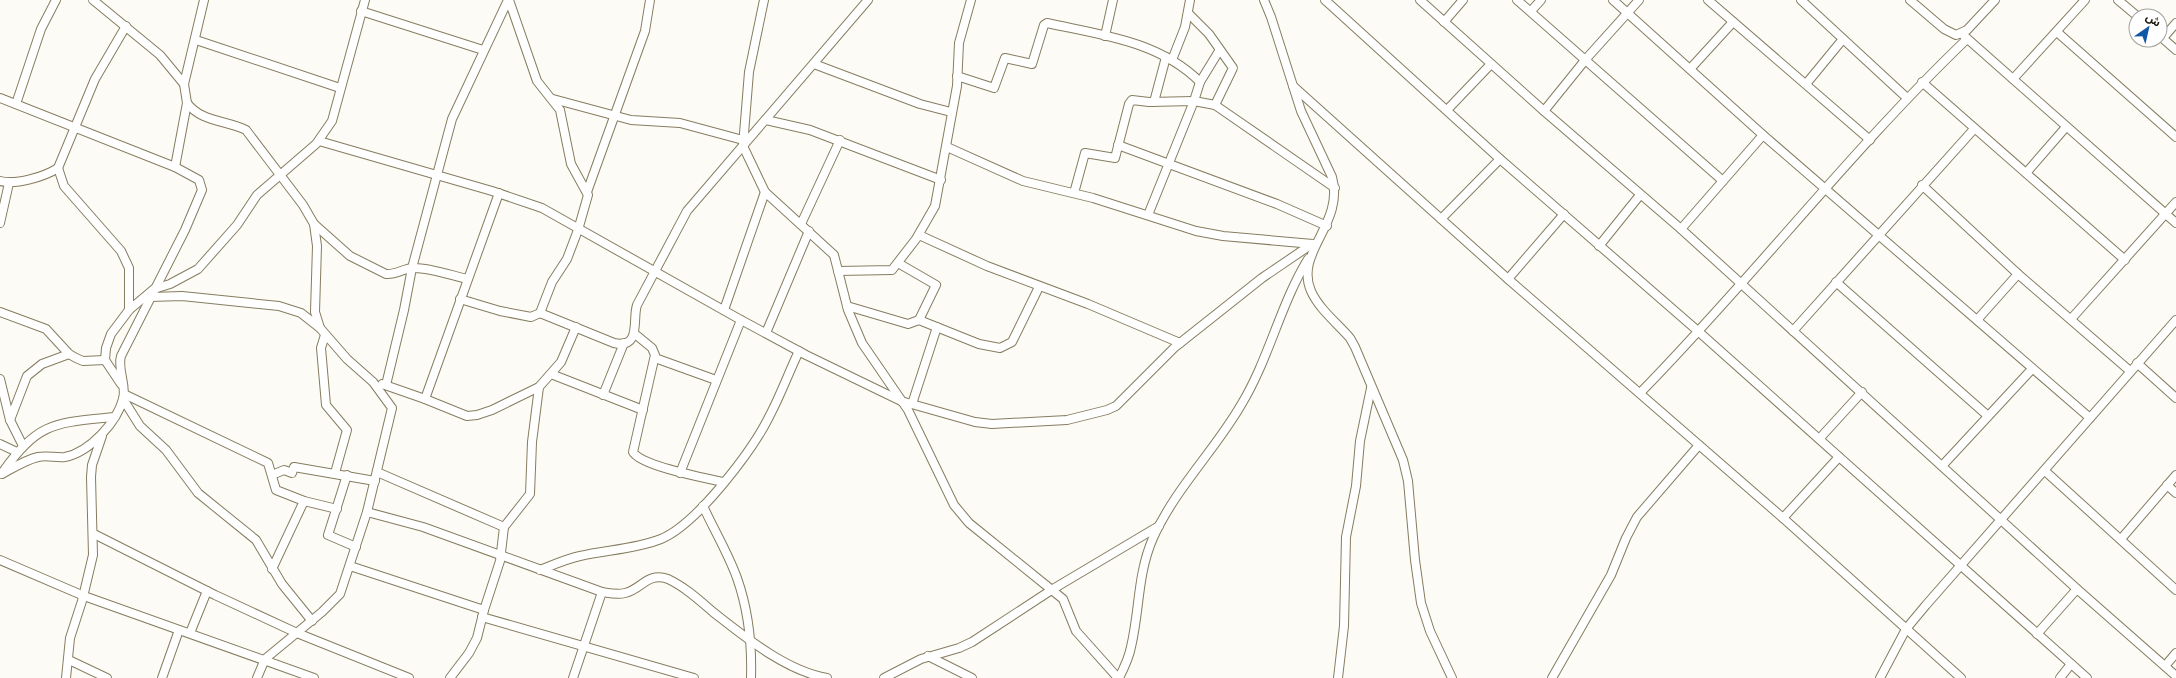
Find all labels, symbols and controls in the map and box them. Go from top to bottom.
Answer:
north arrow [2128,8,2168,48]
text: ش [2143,10,2164,31]

